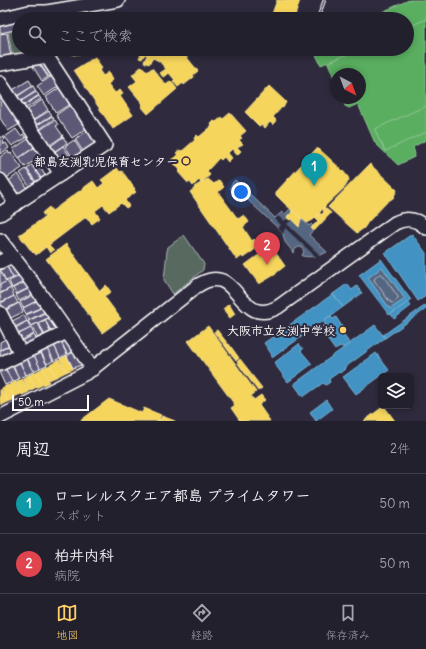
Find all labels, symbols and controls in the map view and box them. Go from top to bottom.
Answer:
search box [12,12,414,56]
icon: search [26,23,48,45]
text: ここで検索 [58,26,133,45]
north arrow [330,68,366,104]
pin: 1 [301,153,327,186]
place label: 都島友渕乳児保育センター [34,154,178,169]
marker: 都島友渕乳児保育センター [181,156,191,166]
your location [231,182,251,202]
pin: 2 [254,232,280,265]
place label: 大阪市立友渕中学校 [227,323,335,338]
marker: 大阪市立友渕中学校 [338,325,348,335]
map controls [378,373,414,409]
button: layers [378,373,414,409]
scale bar [12,393,89,412]
text: 50 m [18,395,44,409]
text: 周辺 [16,438,50,460]
text: 2件 [390,440,410,457]
text: ローレルスクエア都島 プライムタワー [54,486,311,505]
text: 1 [26,495,32,512]
text: 50 m [379,495,410,512]
text: スポット [54,507,106,524]
text: 柏井内科 [54,546,114,565]
text: 2 [25,555,33,572]
text: 50 m [379,555,410,572]
text: 病院 [54,567,80,584]
tab: 地図 [56,602,78,642]
tab: 経路 [191,602,213,642]
tab: 保存済み [326,602,370,642]

